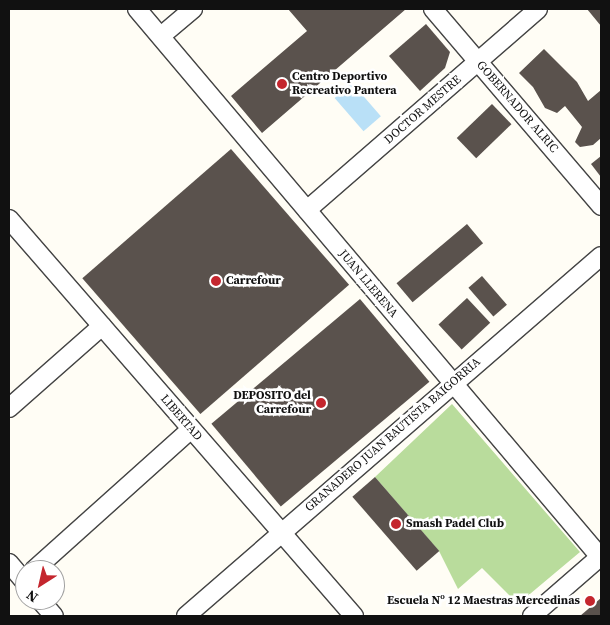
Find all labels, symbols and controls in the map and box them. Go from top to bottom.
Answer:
street label: GOBERNADOR ALRIC [473,58,561,156]
place label: Centro Deportivo Recreativo Pantera [292,70,397,98]
street label: DOCTOR MESTRE [382,73,464,147]
marker: Centro Deportivo Recreativo Pantera [276,78,288,90]
street label: JUAN LLERENA [335,247,401,321]
place label: Carrefour [226,274,281,288]
marker: Carrefour [210,275,222,287]
street label: GRANADERO JUAN BAUTISTA BAIGORRIA [302,355,484,515]
place label: DEPOSITO del Carrefour [233,389,311,417]
street label: LIBERTAD [157,392,205,444]
marker: DEPOSITO del Carrefour [315,397,327,409]
place label: Smash Padel Club [406,517,504,531]
marker: Smash Padel Club [390,518,402,530]
north arrow [15,560,65,610]
text: N [22,585,42,608]
place label: Escuela Nº 12 Maestras Mercedinas [387,594,580,608]
marker: Escuela Nº 12 Maestras Mercedinas [584,595,596,607]

